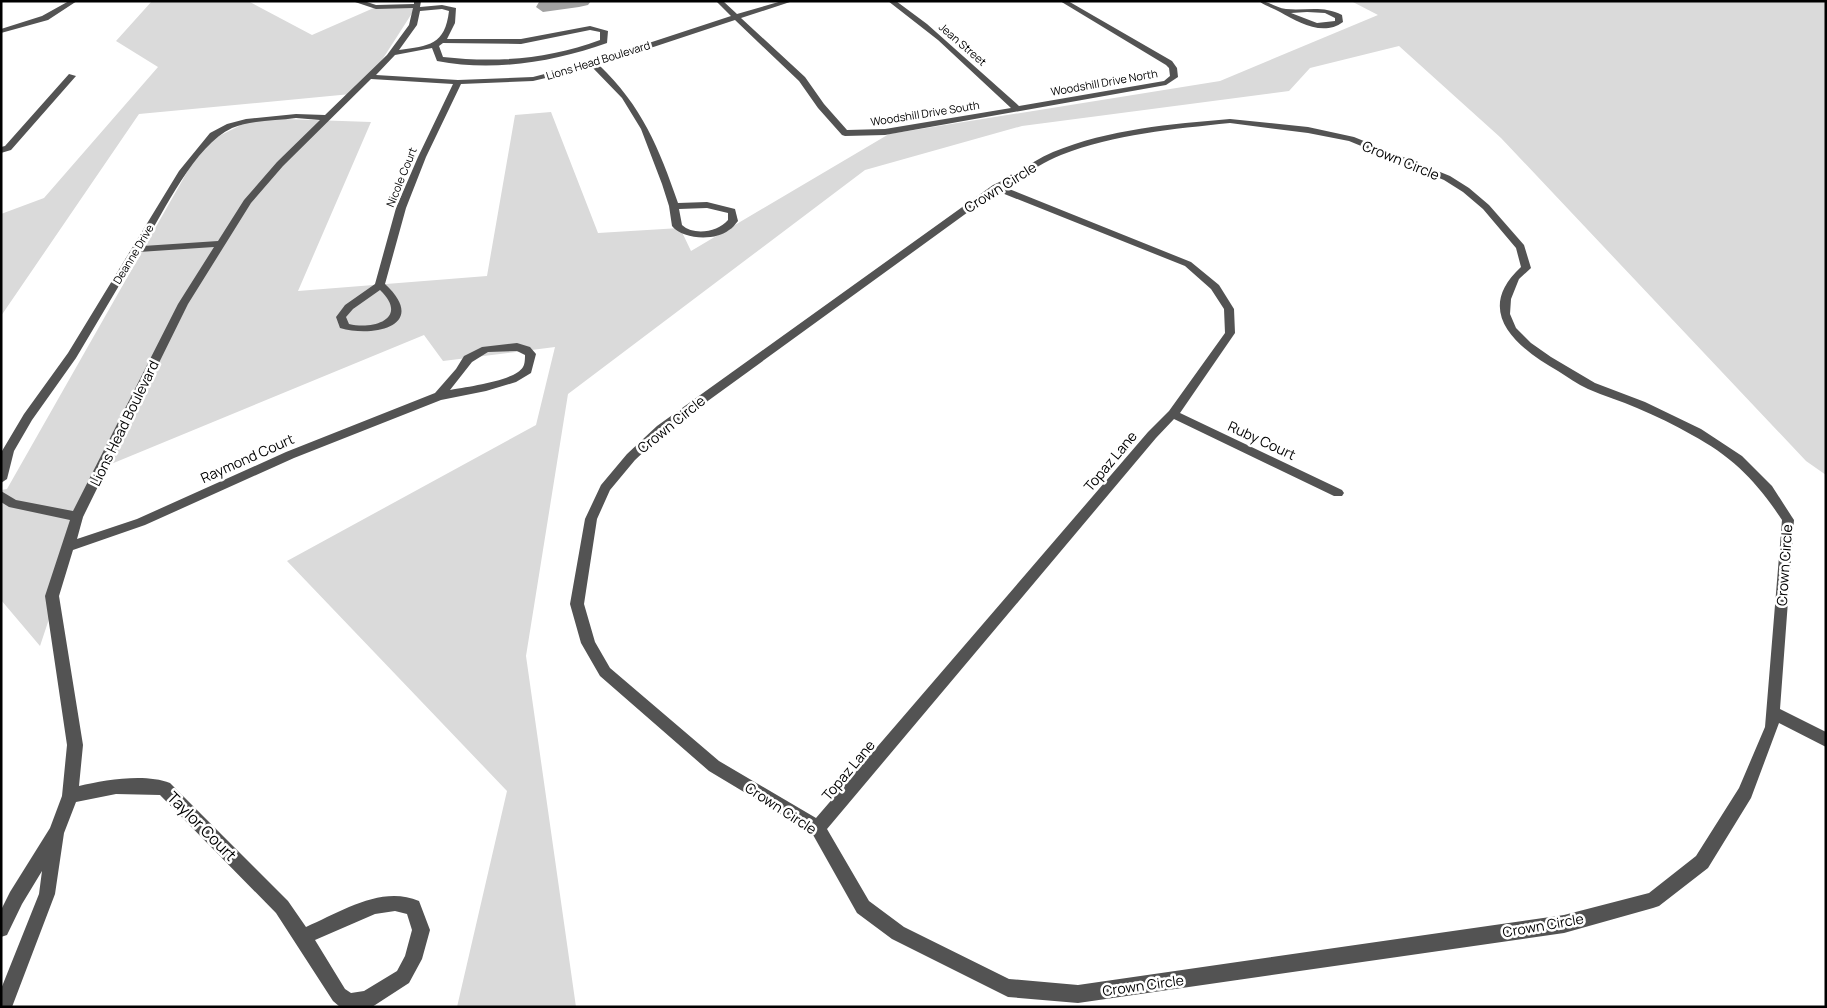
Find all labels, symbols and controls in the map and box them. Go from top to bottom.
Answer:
street label: Jean Street [936,19,990,69]
street label: Lions Head Boulevard [544,37,652,83]
street label: Woodshill Drive North [1049,65,1159,99]
street label: Woodshill Drive South [869,97,981,129]
street label: Crown Circle [1359,136,1443,184]
street label: Nicole Court [382,145,420,209]
street label: Crown Circle [960,157,1040,217]
street label: Deanne Drive [109,221,157,287]
street label: Lions Head Boulevard [85,357,163,489]
street label: Crown Circle [633,391,709,457]
street label: Ruby Court [1225,416,1299,464]
street label: Topaz Lane [1079,427,1141,495]
street label: Raymond Court [197,429,297,487]
street label: Crown Circle [1772,523,1796,607]
street label: Topaz Lane [817,736,879,804]
street label: Crown Circle [741,778,821,838]
street label: Taylor Court [162,786,242,866]
street label: Crown Circle [1501,909,1585,941]
street label: Crown Circle [1101,970,1185,1000]

